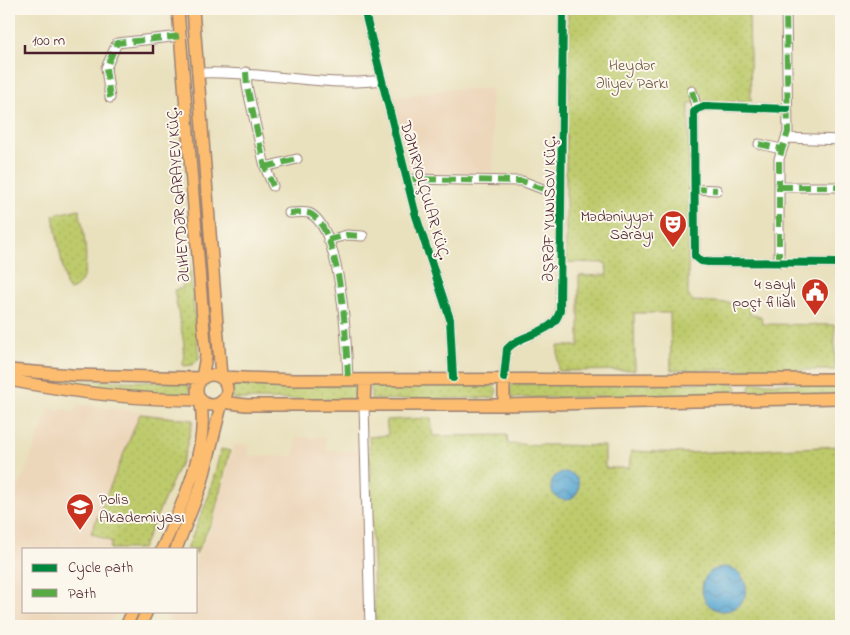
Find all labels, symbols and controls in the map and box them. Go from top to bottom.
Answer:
scale bar [25,22,152,54]
text: 100 m [32,30,65,52]
park label: Heydər Əliyev Parkı [596,54,669,96]
street label: ƏLIHEYDƏR QARAYEV KÜÇ. [161,106,197,283]
street label: DƏMIRYOLÇULAR KÜÇ. [392,117,455,263]
street label: ƏŞRƏF YUNISOV KÜÇ. [537,136,563,282]
place label: Mədəniyyət Sarayı [580,205,655,247]
theatre icon: Mədəniyyət Sarayı [658,209,688,248]
place label: 4 saylı poçt filialı [732,273,796,315]
public building icon: 4 saylı poçt filialı [800,277,830,316]
place label: Polis Akademiyası [99,488,185,530]
school or university icon: Polis Akademiyası [65,492,95,531]
legend [22,548,198,612]
text: Cycle path [68,557,133,580]
text: Path [68,583,96,605]

